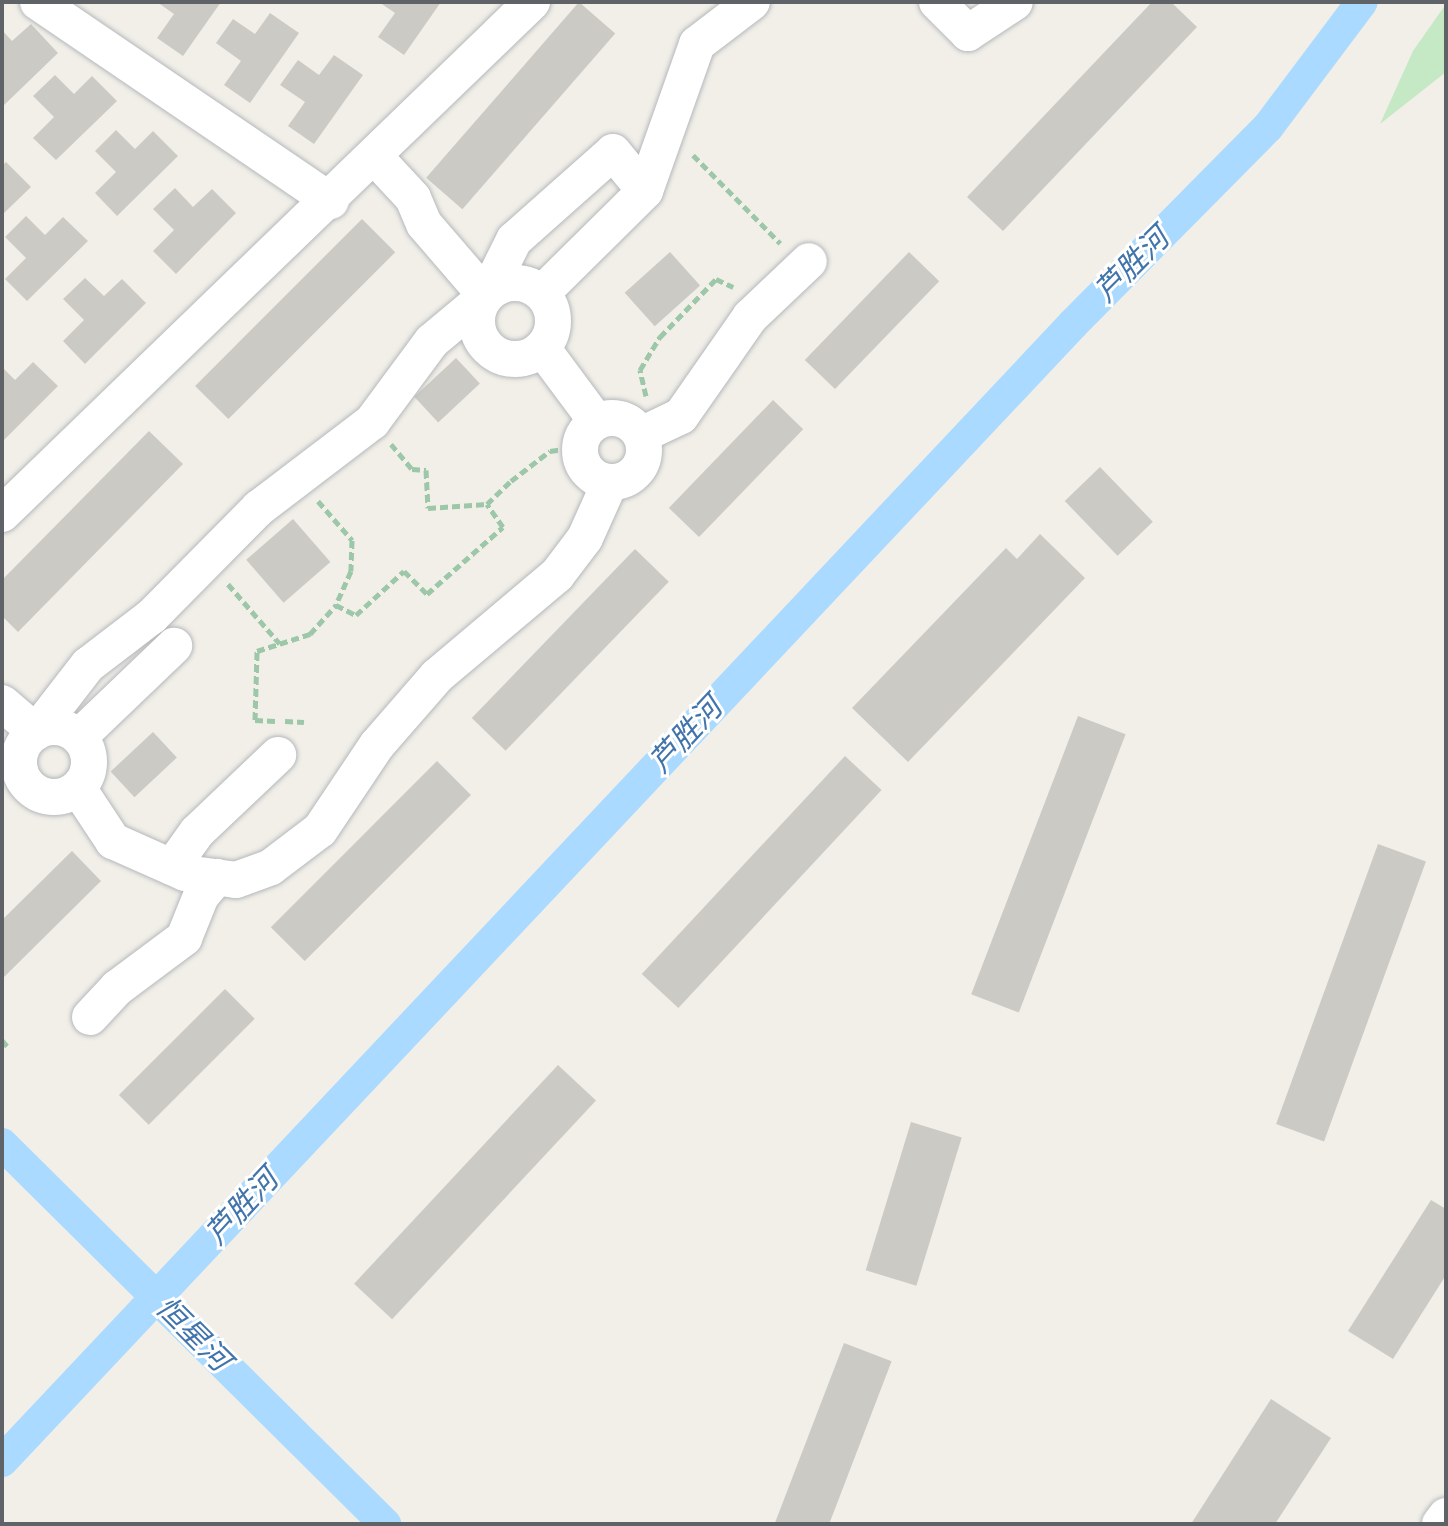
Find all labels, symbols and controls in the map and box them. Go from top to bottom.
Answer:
water label: 芦胜河 [1087,220,1177,310]
water label: 芦胜河 [642,690,730,780]
water label: 芦胜河 [198,1162,286,1252]
water label: 恒星河 [148,1289,238,1379]

